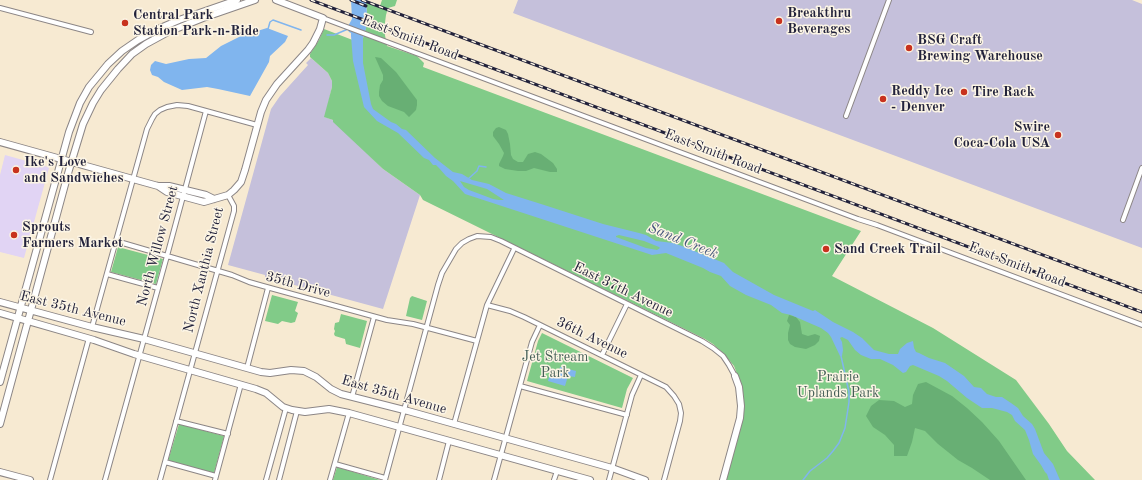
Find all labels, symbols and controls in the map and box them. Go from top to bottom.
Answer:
place label: Breakthru Beverages [787,5,851,38]
place label: Central Park Station Park-n-Ride [133,7,259,40]
street label: East Smith Road [359,12,461,64]
marker: Breakthru Beverages [774,16,784,26]
marker: Central Park Station Park-n-Ride [120,18,130,28]
place label: BSG Craft Brewing Warehouse [917,32,1043,64]
marker: BSG Craft Brewing Warehouse [904,43,914,53]
place label: Reddy Ice - Denver [891,83,953,116]
place label: Tire Rack [972,84,1034,100]
marker: Tire Rack [959,87,969,97]
marker: Reddy Ice - Denver [878,94,888,104]
place label: Swire Coca-Cola USA [954,119,1050,152]
street label: East Smith Road [662,126,764,178]
marker: Swire Coca-Cola USA [1053,130,1063,140]
place label: Ike's Love and Sandwiches [24,154,123,186]
marker: Ike's Love and Sandwiches [11,165,21,175]
street label: North Willow Street [134,184,182,308]
street label: North Xanthia Street [180,205,228,335]
place label: Sprouts Farmers Market [22,219,123,252]
water label: Sand Creek [645,219,721,263]
marker: Sprouts Farmers Market [9,230,19,240]
street label: East Smith Road [966,239,1068,291]
place label: Sand Creek Trail [834,241,941,257]
marker: Sand Creek Trail [821,244,831,254]
street label: East 37th Avenue [571,259,675,321]
street label: 35th Drive [264,268,332,302]
street label: East 35th Avenue [18,288,128,330]
street label: 36th Avenue [554,314,630,362]
park label: Jet Stream Park [522,349,588,382]
park label: Prairie Uplands Park [797,369,879,402]
street label: East 35th Avenue [339,372,449,418]

